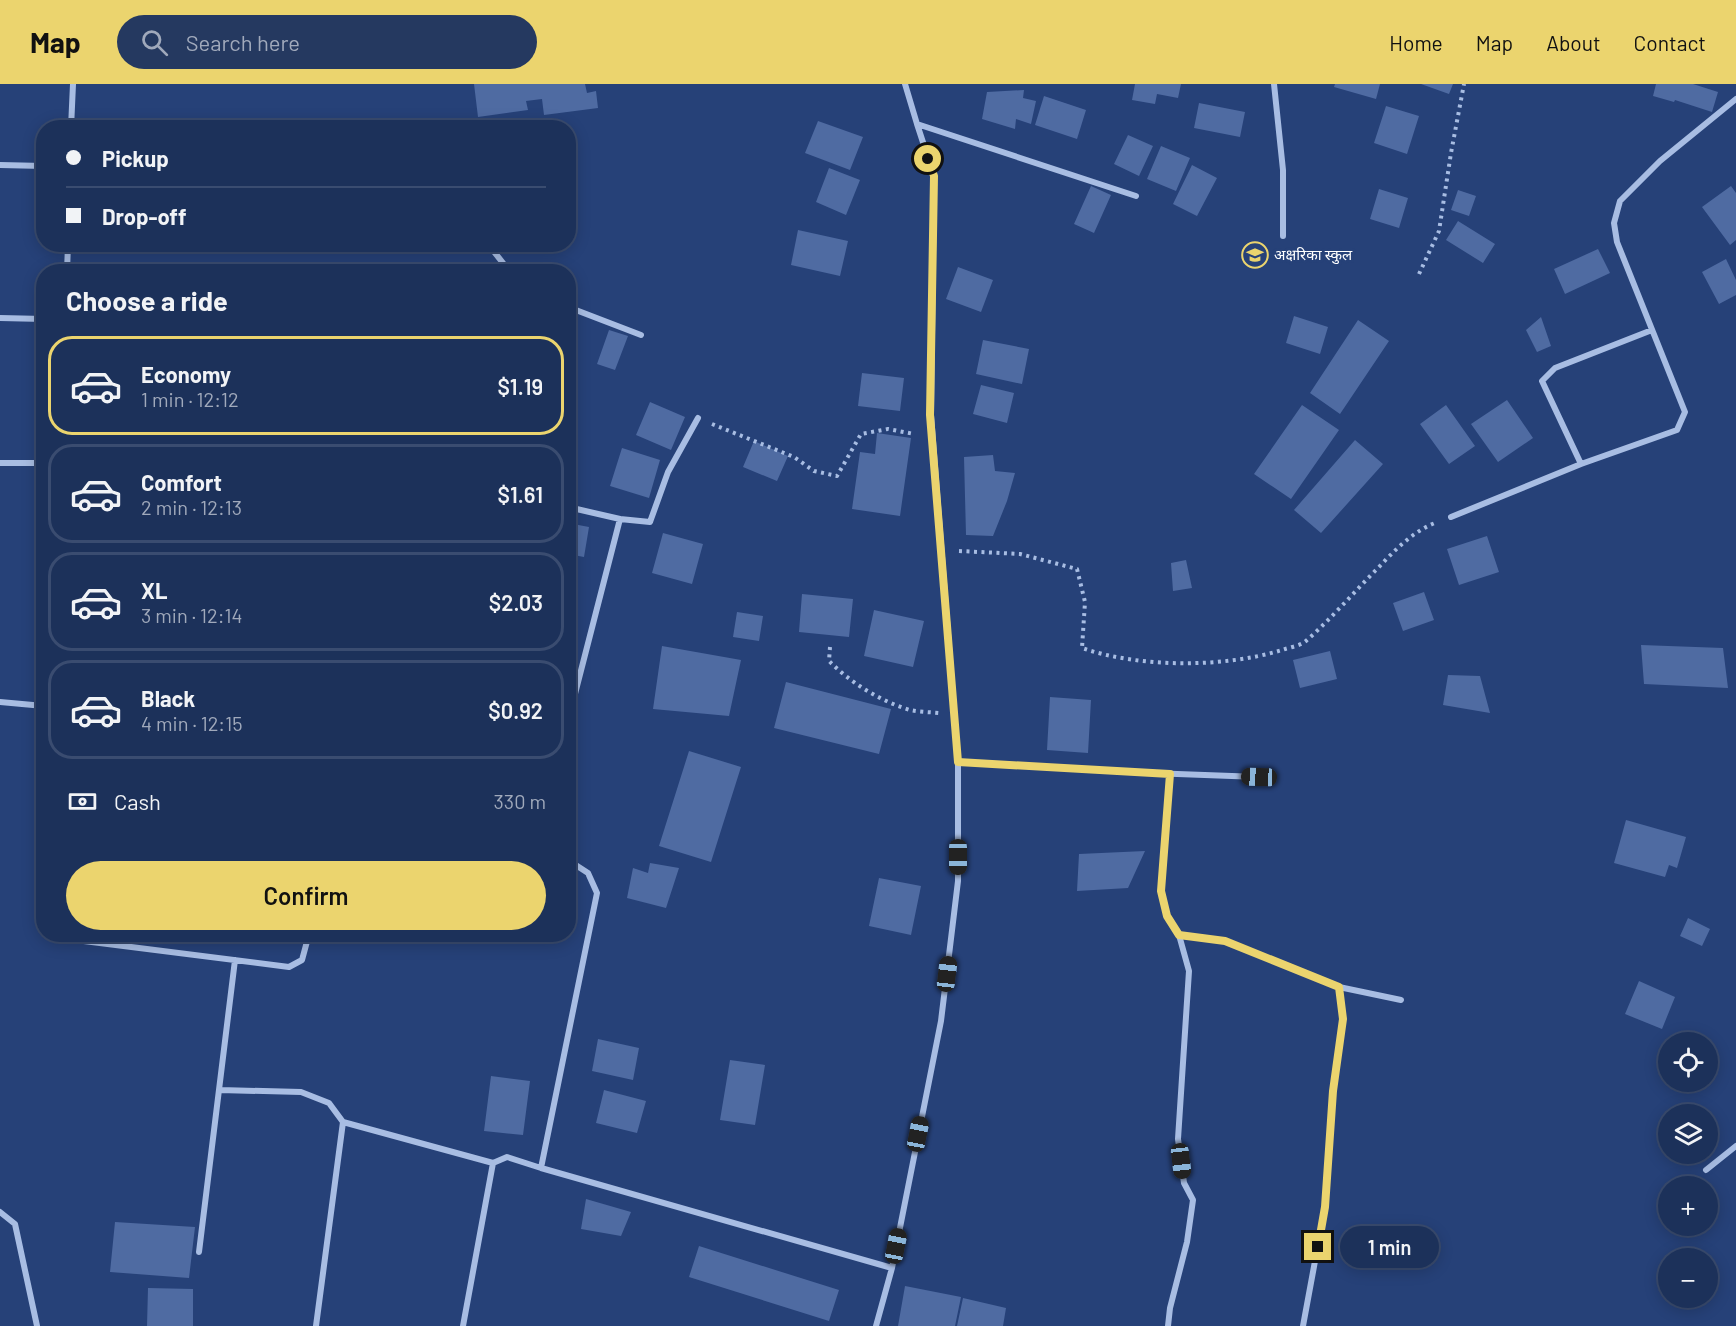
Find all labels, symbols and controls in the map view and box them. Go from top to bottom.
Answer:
search box [117,15,537,69]
text: Map [30,25,81,59]
icon: search [138,26,171,59]
text: Search here [186,29,300,55]
text: Home [1389,30,1443,55]
text: Map [1476,30,1513,55]
text: About [1546,30,1601,55]
text: Contact [1634,30,1706,55]
text: Pickup [102,145,169,171]
route start [914,145,941,172]
text: Drop-off [102,203,186,229]
school or university icon: अक्षरिका स्कुल [1240,240,1270,270]
place label: अक्षरिका स्कुल [1274,245,1353,265]
text: Choose a ride [66,284,228,316]
icon: car [69,359,123,413]
text: Economy [141,361,231,387]
text: $1.19 [497,373,543,399]
text: 1 min · 12:12 [141,387,239,411]
icon: car [69,467,123,521]
text: Comfort [141,469,222,495]
text: $1.61 [498,481,543,507]
text: 2 min · 12:13 [141,495,242,519]
icon: car [69,575,123,629]
text: XL [141,577,167,603]
text: $2.03 [489,589,543,615]
text: 3 min · 12:14 [141,603,242,627]
icon: car [69,683,123,737]
text: Black [141,685,195,711]
text: $0.92 [488,697,543,723]
text: 4 min · 12:15 [141,711,242,735]
car [1241,767,1277,787]
icon: cash [66,785,99,818]
text: Cash [114,788,161,814]
text: 330 m [494,789,546,813]
car [949,839,967,875]
button: Confirm [66,861,546,930]
car [936,955,958,993]
map controls [1658,1032,1718,1308]
button: locate [1658,1032,1718,1092]
button: layers [1658,1104,1718,1164]
car [906,1115,930,1153]
car [1170,1142,1192,1180]
button: + [1658,1176,1718,1236]
callout: 1 min [1339,1226,1438,1268]
car [884,1227,908,1265]
route end [1304,1233,1331,1260]
text: 1 min [1368,1235,1411,1259]
button: − [1658,1248,1718,1308]

